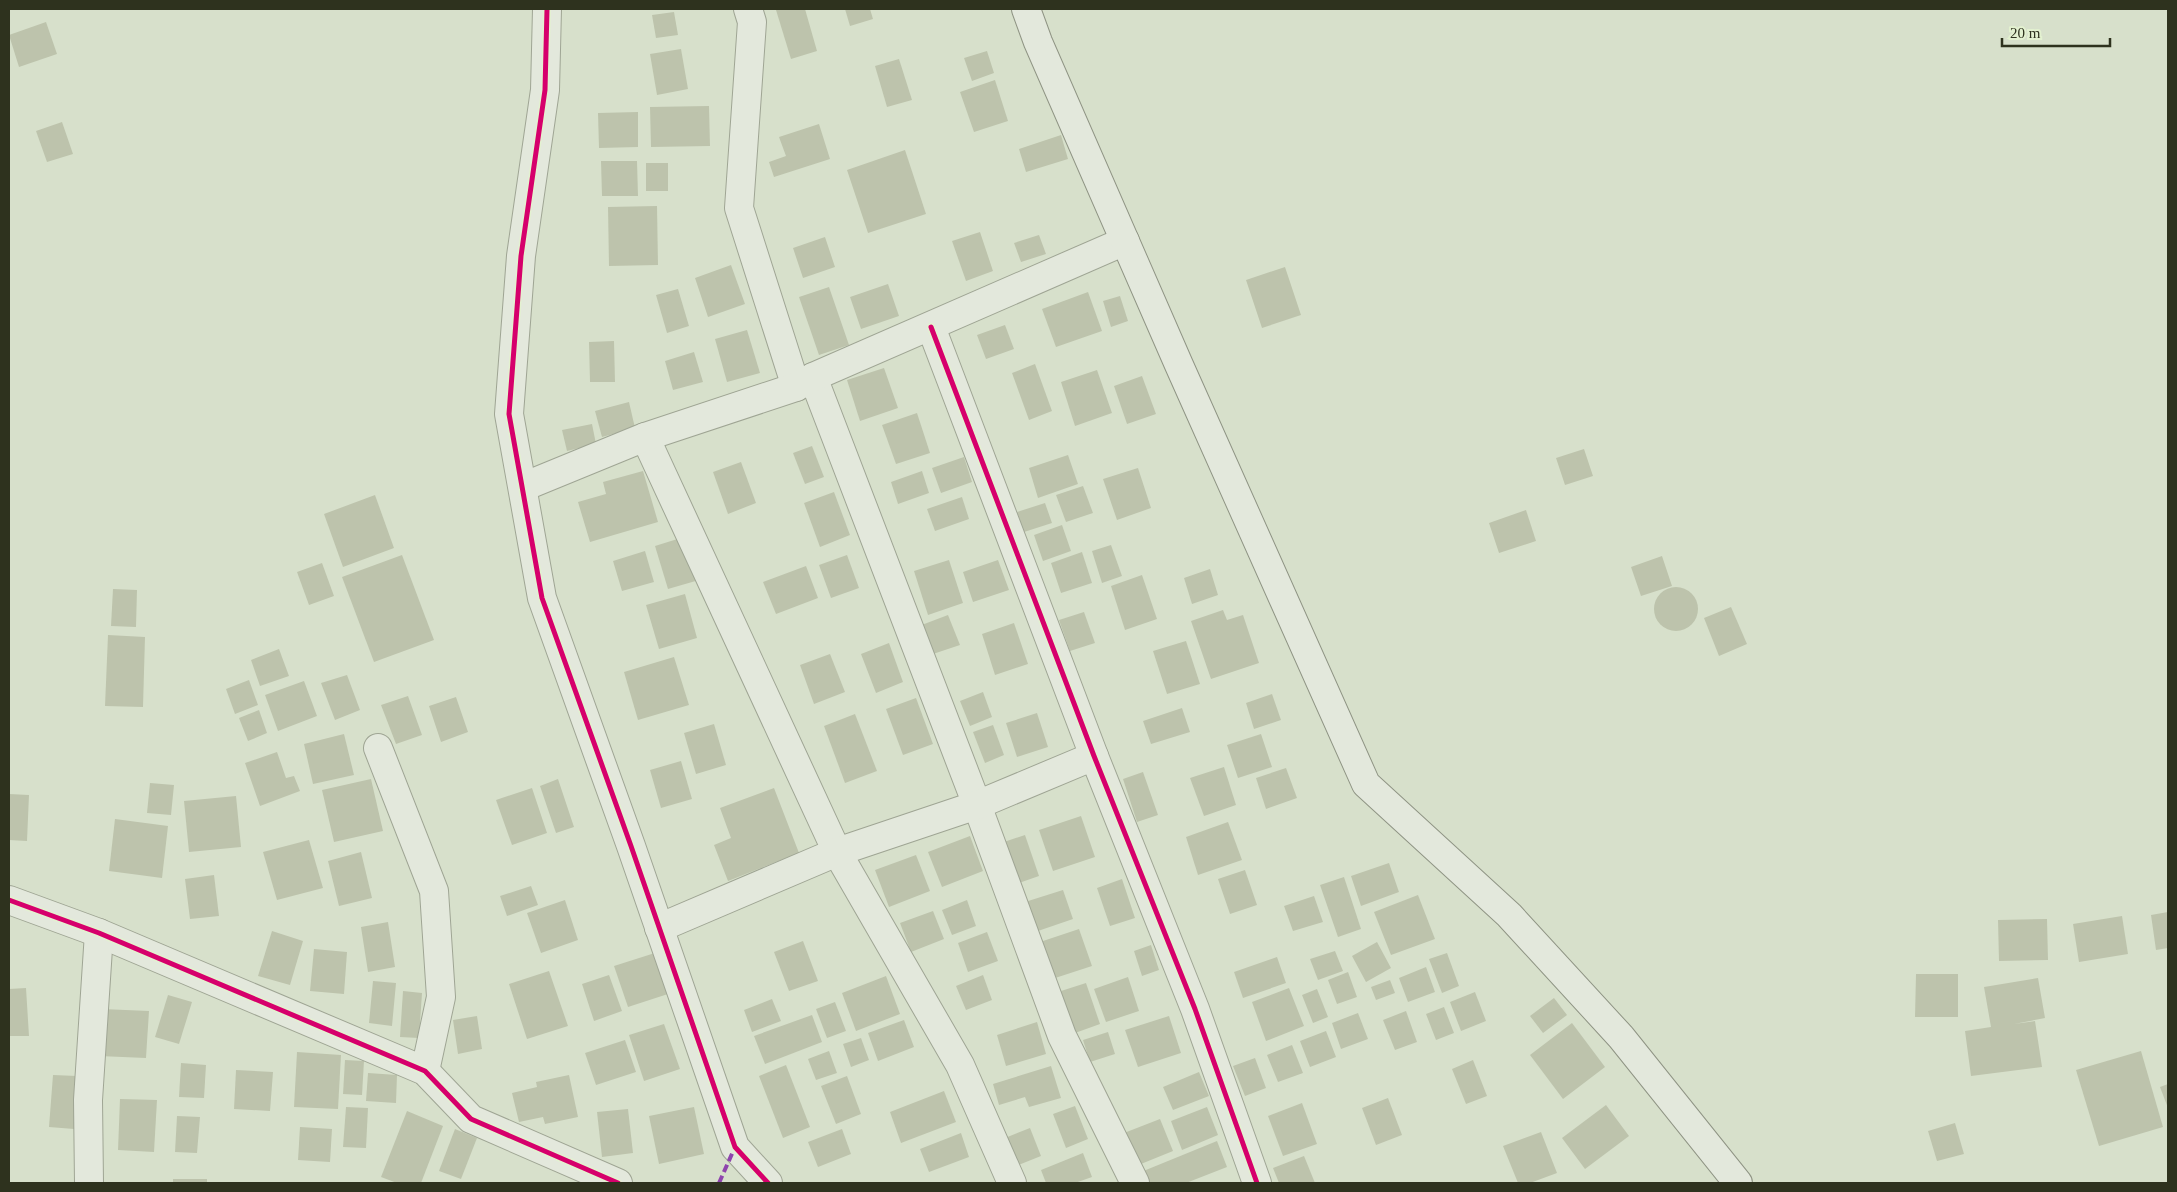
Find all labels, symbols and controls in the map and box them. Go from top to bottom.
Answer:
scale bar [2002,15,2110,47]
text: 20 m [2010,25,2041,41]

